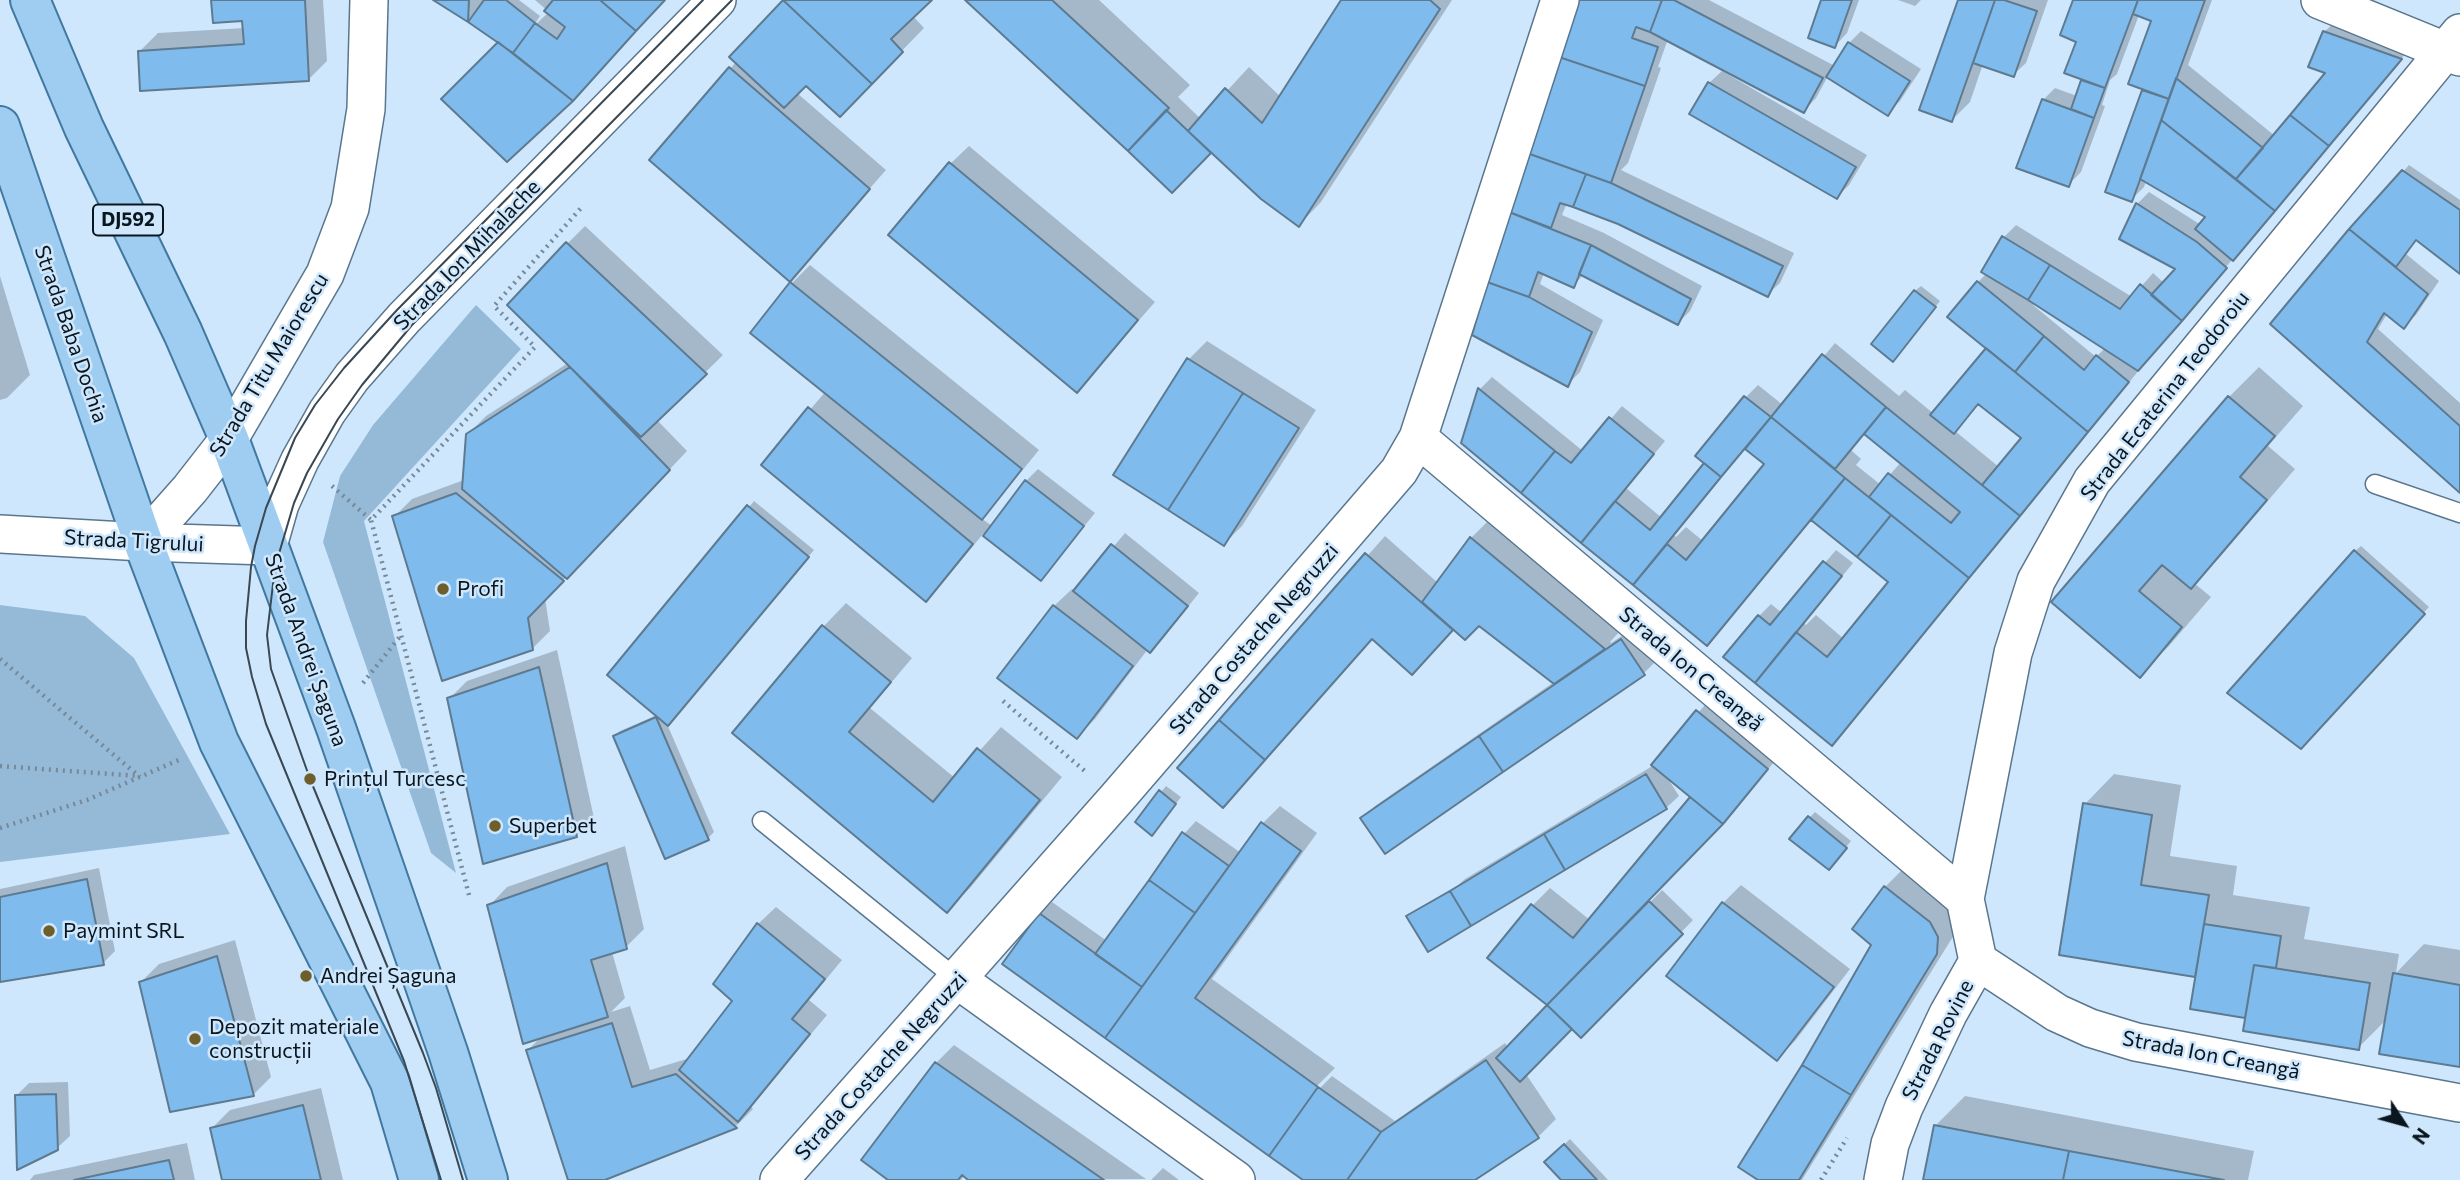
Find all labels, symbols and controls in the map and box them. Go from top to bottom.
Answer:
street label: Strada Ion Mihalache [389,174,545,336]
road number: DJ592 [93,204,163,235]
street label: Strada Baba Dochia [29,242,113,426]
street label: Strada Titu Maiorescu [204,269,334,461]
street label: Strada Ecaterina Teodoroiu [2075,286,2255,506]
street label: Strada Tigrului [64,525,204,557]
street label: Strada Costache Negruzzi [1164,538,1344,740]
street label: Strada Andrei Șaguna [259,550,353,750]
place label: Profi [457,576,504,602]
marker: Profi [435,581,451,597]
street label: Strada Ion Creangă [1614,601,1768,737]
place label: Prințul Turcesc [324,766,466,792]
marker: Prințul Turcesc [302,771,318,787]
place label: Superbet [509,813,597,839]
marker: Superbet [487,818,503,834]
place label: Paymint SRL [63,918,185,944]
marker: Paymint SRL [41,923,57,939]
place label: Andrei Șaguna [320,963,457,989]
street label: Strada Costache Negruzzi [790,967,972,1165]
marker: Andrei Șaguna [298,968,314,984]
street label: Strada Rovine [1897,976,1979,1104]
place label: Depozit materiale construcții [209,1014,379,1064]
street label: Strada Ion Creangă [2120,1025,2302,1085]
marker: Depozit materiale construcții [187,1031,203,1047]
north arrow [2369,1089,2439,1159]
text: N [2408,1124,2435,1149]

